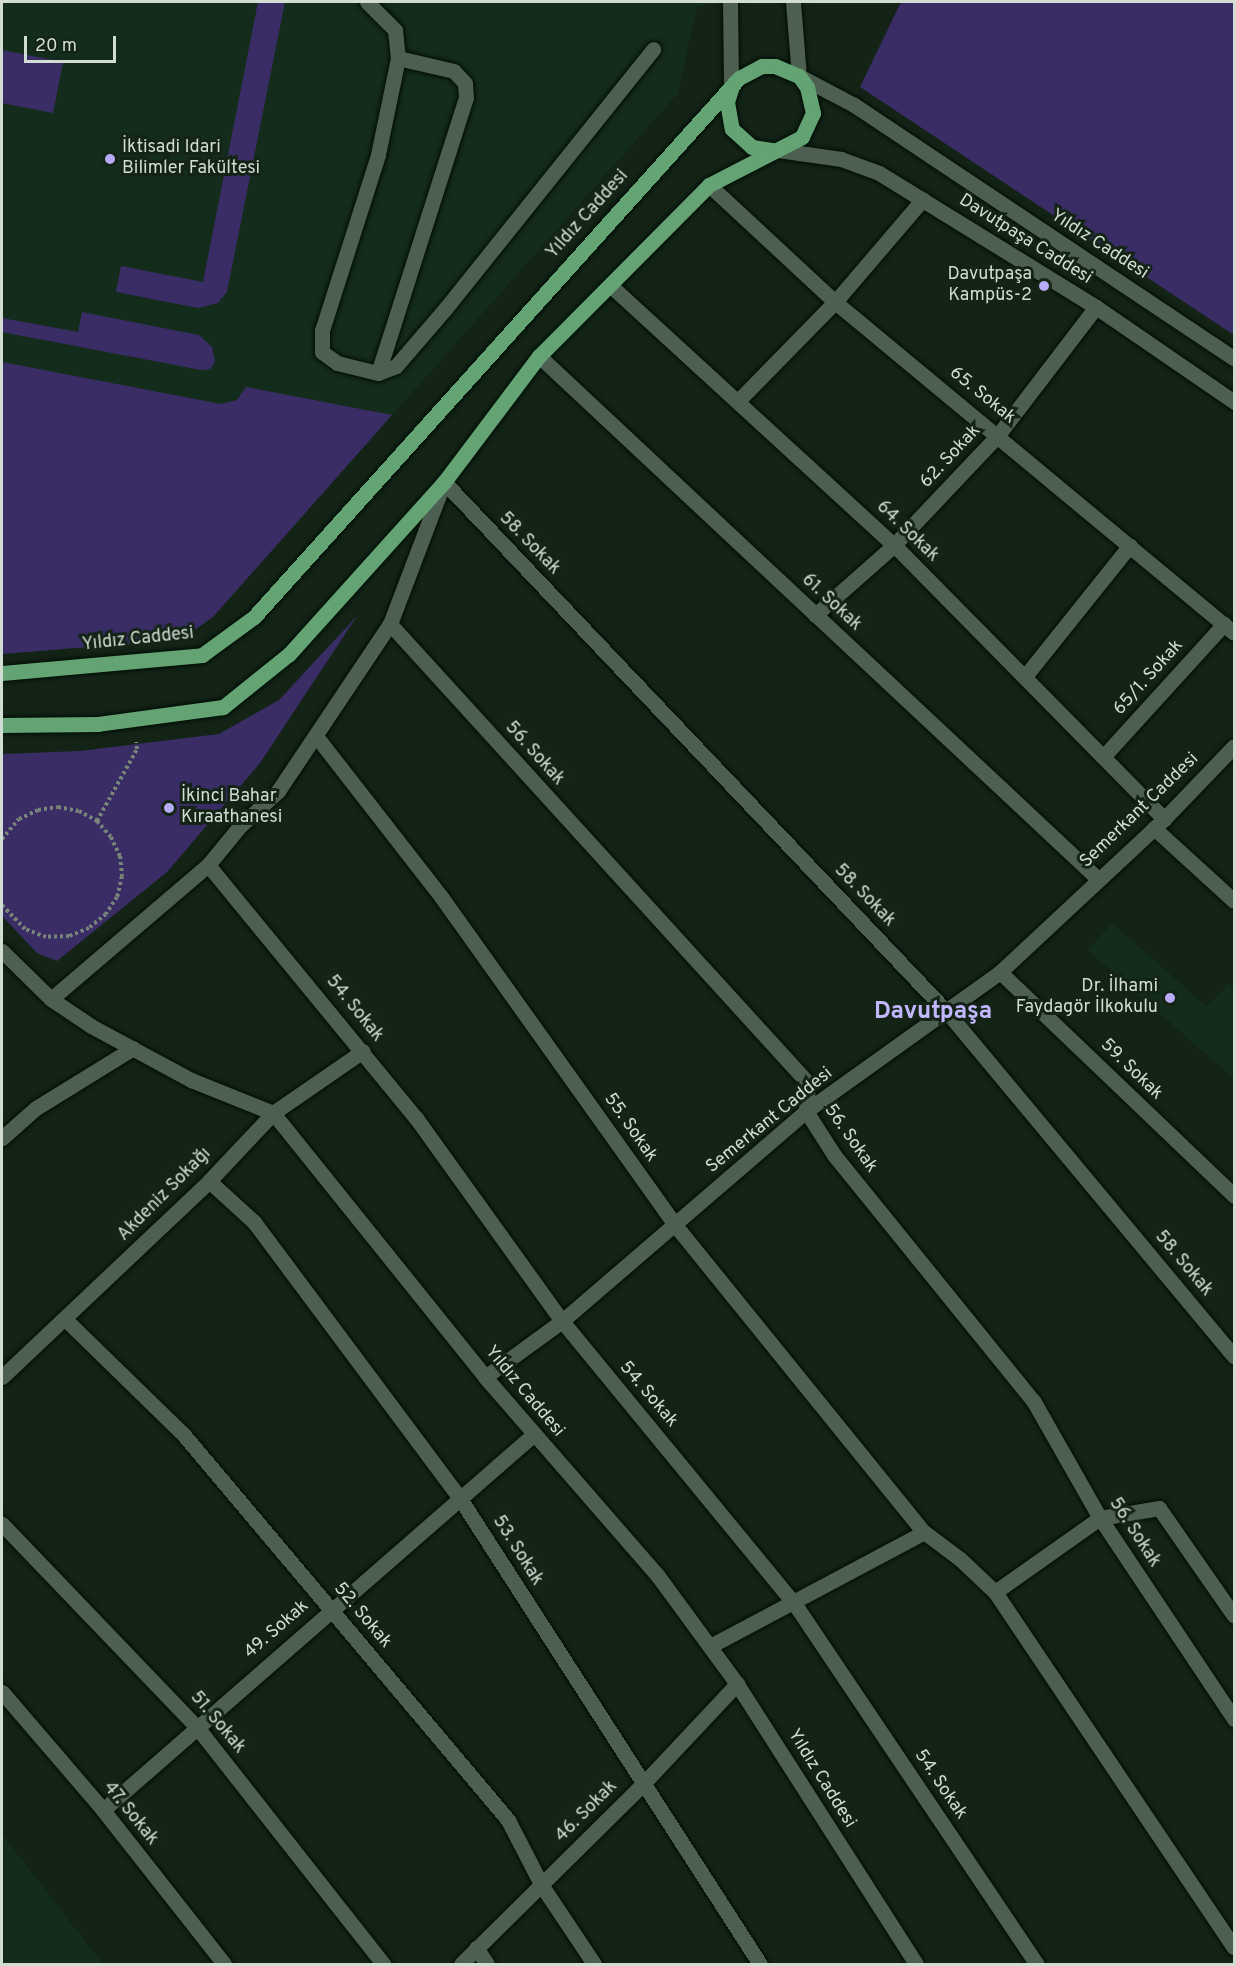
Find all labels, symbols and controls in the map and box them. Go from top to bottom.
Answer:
scale bar [27,24,118,62]
text: 20 m [35,35,77,58]
place label: İktisadi Idari Bilimler Fakültesi [122,138,260,180]
marker: İktisadi Idari Bilimler Fakültesi [103,152,117,166]
street label: Yıldız Caddesi [542,166,634,264]
street label: Davutpaşa Caddesi [954,190,1096,290]
street label: Yıldız Caddesi [1046,205,1152,285]
place label: Davutpaşa Kampüs-2 [948,265,1032,308]
marker: Davutpaşa Kampüs-2 [1037,279,1051,293]
street label: 65. Sokak [945,363,1019,429]
street label: 62. Sokak [916,421,986,493]
street label: 64. Sokak [871,497,943,567]
street label: 58. Sokak [494,508,564,580]
street label: 61. Sokak [796,570,866,636]
street label: Yıldız Caddesi [81,623,195,657]
street label: 65/1. Sokak [1109,636,1189,720]
street label: 56. Sokak [500,717,568,791]
street label: Semerkant Caddesi [1076,749,1204,873]
place label: İkinci Bahar Kıraathanesi [181,787,282,830]
marker: İkinci Bahar Kıraathanesi [162,801,176,815]
street label: 58. Sokak [829,860,899,932]
street label: 54. Sokak [321,971,387,1047]
place label: Dr. İlhami Faydagör İlkokulu [1016,977,1158,1020]
marker: Dr. İlhami Faydagör İlkokulu [1163,991,1177,1005]
district label: Davutpaşa [874,999,992,1027]
street label: 59. Sokak [1095,1035,1167,1105]
street label: Semerkant Caddesi [702,1063,838,1179]
street label: 55. Sokak [598,1089,662,1167]
street label: 56. Sokak [819,1101,881,1177]
street label: Akdeniz Sokağı [114,1144,216,1246]
street label: 58. Sokak [1149,1227,1217,1301]
street label: Yıldız Caddesi [480,1342,568,1442]
street label: 54. Sokak [614,1358,682,1432]
street label: 56. Sokak [1103,1494,1165,1572]
street label: 53. Sokak [487,1512,547,1590]
street label: 52. Sokak [328,1579,396,1653]
street label: 49. Sokak [240,1596,314,1664]
street label: 51. Sokak [185,1687,249,1759]
street label: Yıldız Caddesi [782,1726,860,1832]
street label: 54. Sokak [909,1746,971,1824]
street label: 46. Sokak [551,1776,623,1848]
street label: 47. Sokak [98,1778,162,1850]

